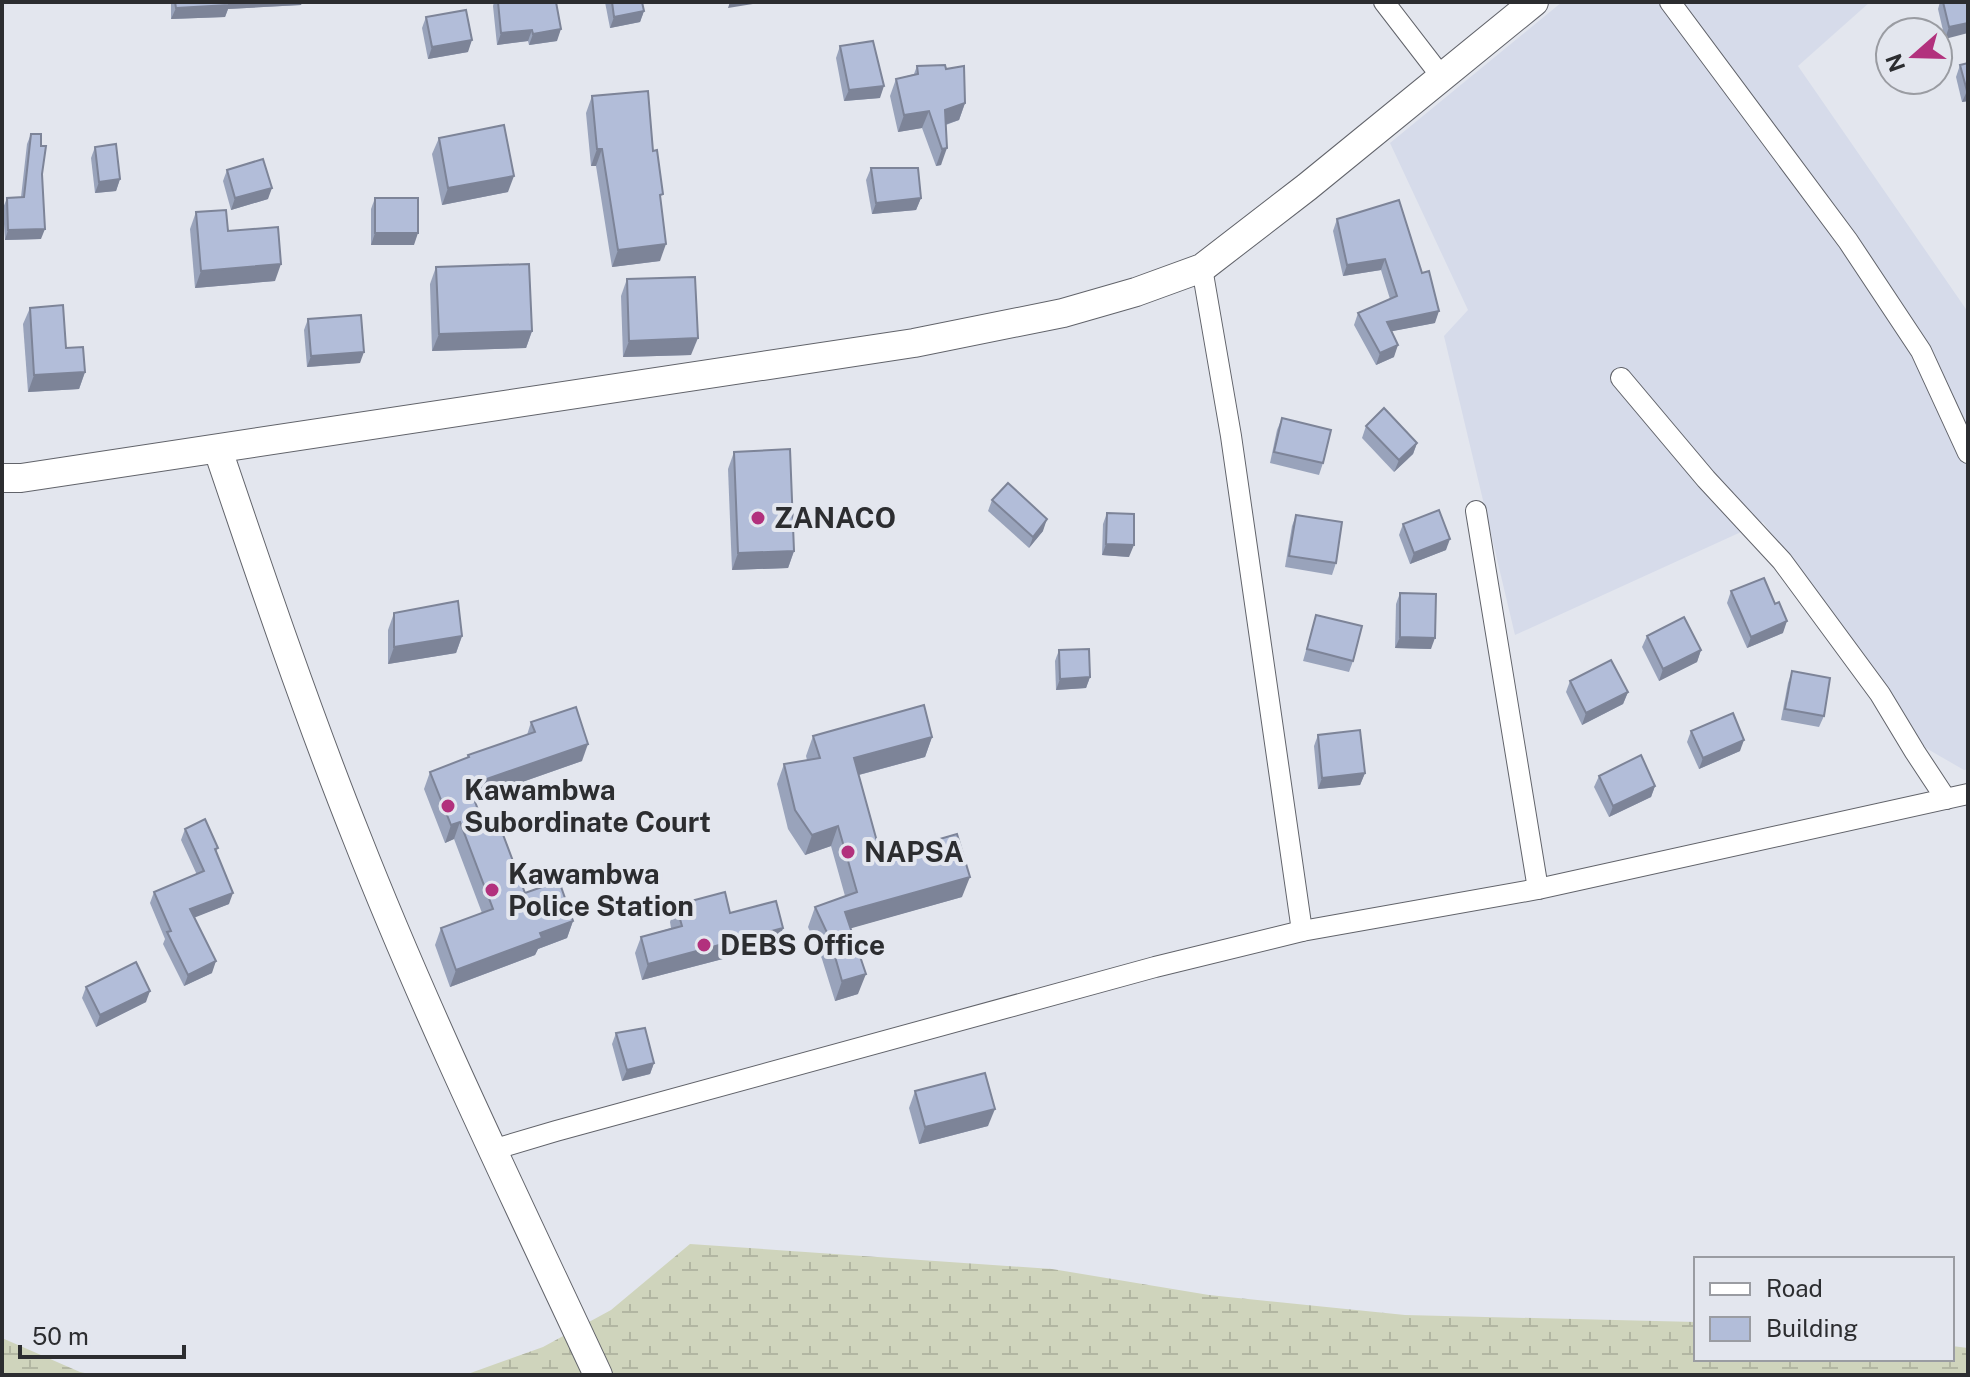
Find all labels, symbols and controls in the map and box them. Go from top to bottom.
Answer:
north arrow [1874,16,1954,96]
text: N [1880,50,1910,75]
place label: ZANACO [774,501,896,534]
marker: ZANACO [749,509,767,527]
place label: Kawambwa Subordinate Court [464,773,711,838]
marker: Kawambwa Subordinate Court [439,797,457,815]
place label: NAPSA [864,835,964,868]
marker: NAPSA [839,843,857,861]
place label: Kawambwa Police Station [508,857,694,922]
marker: Kawambwa Police Station [483,881,501,899]
place label: DEBS Office [720,928,885,961]
marker: DEBS Office [695,936,713,954]
legend [1694,1257,1954,1361]
text: Road [1766,1274,1823,1302]
scale bar [20,1309,184,1359]
text: Building [1766,1314,1858,1342]
text: 50 m [32,1322,89,1350]

